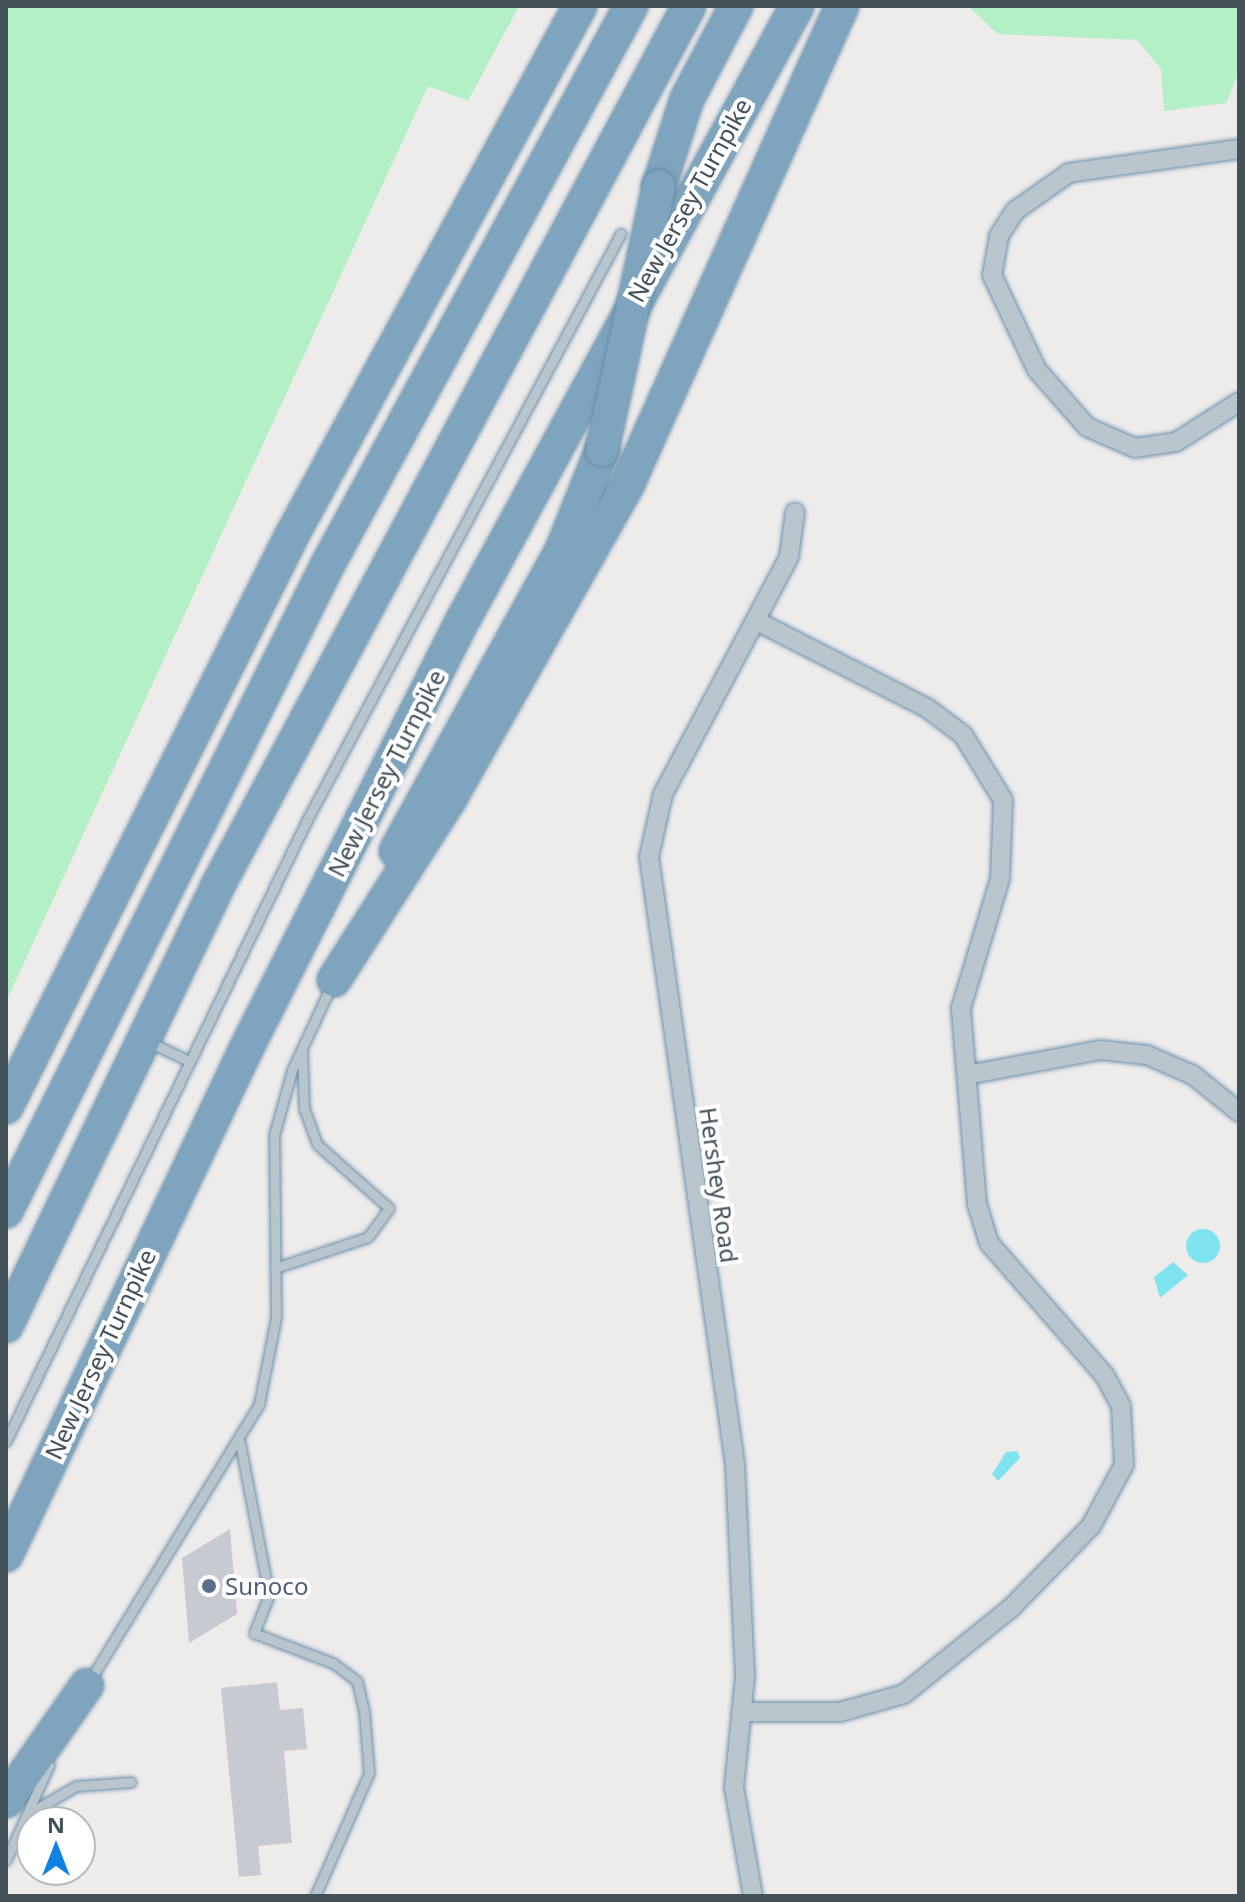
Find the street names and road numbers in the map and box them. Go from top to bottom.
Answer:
street label: New Jersey Turnpike [621,93,757,307]
street label: New Jersey Turnpike [321,665,451,881]
street label: Hershey Road [694,1105,744,1265]
street label: New Jersey Turnpike [39,1244,161,1464]

